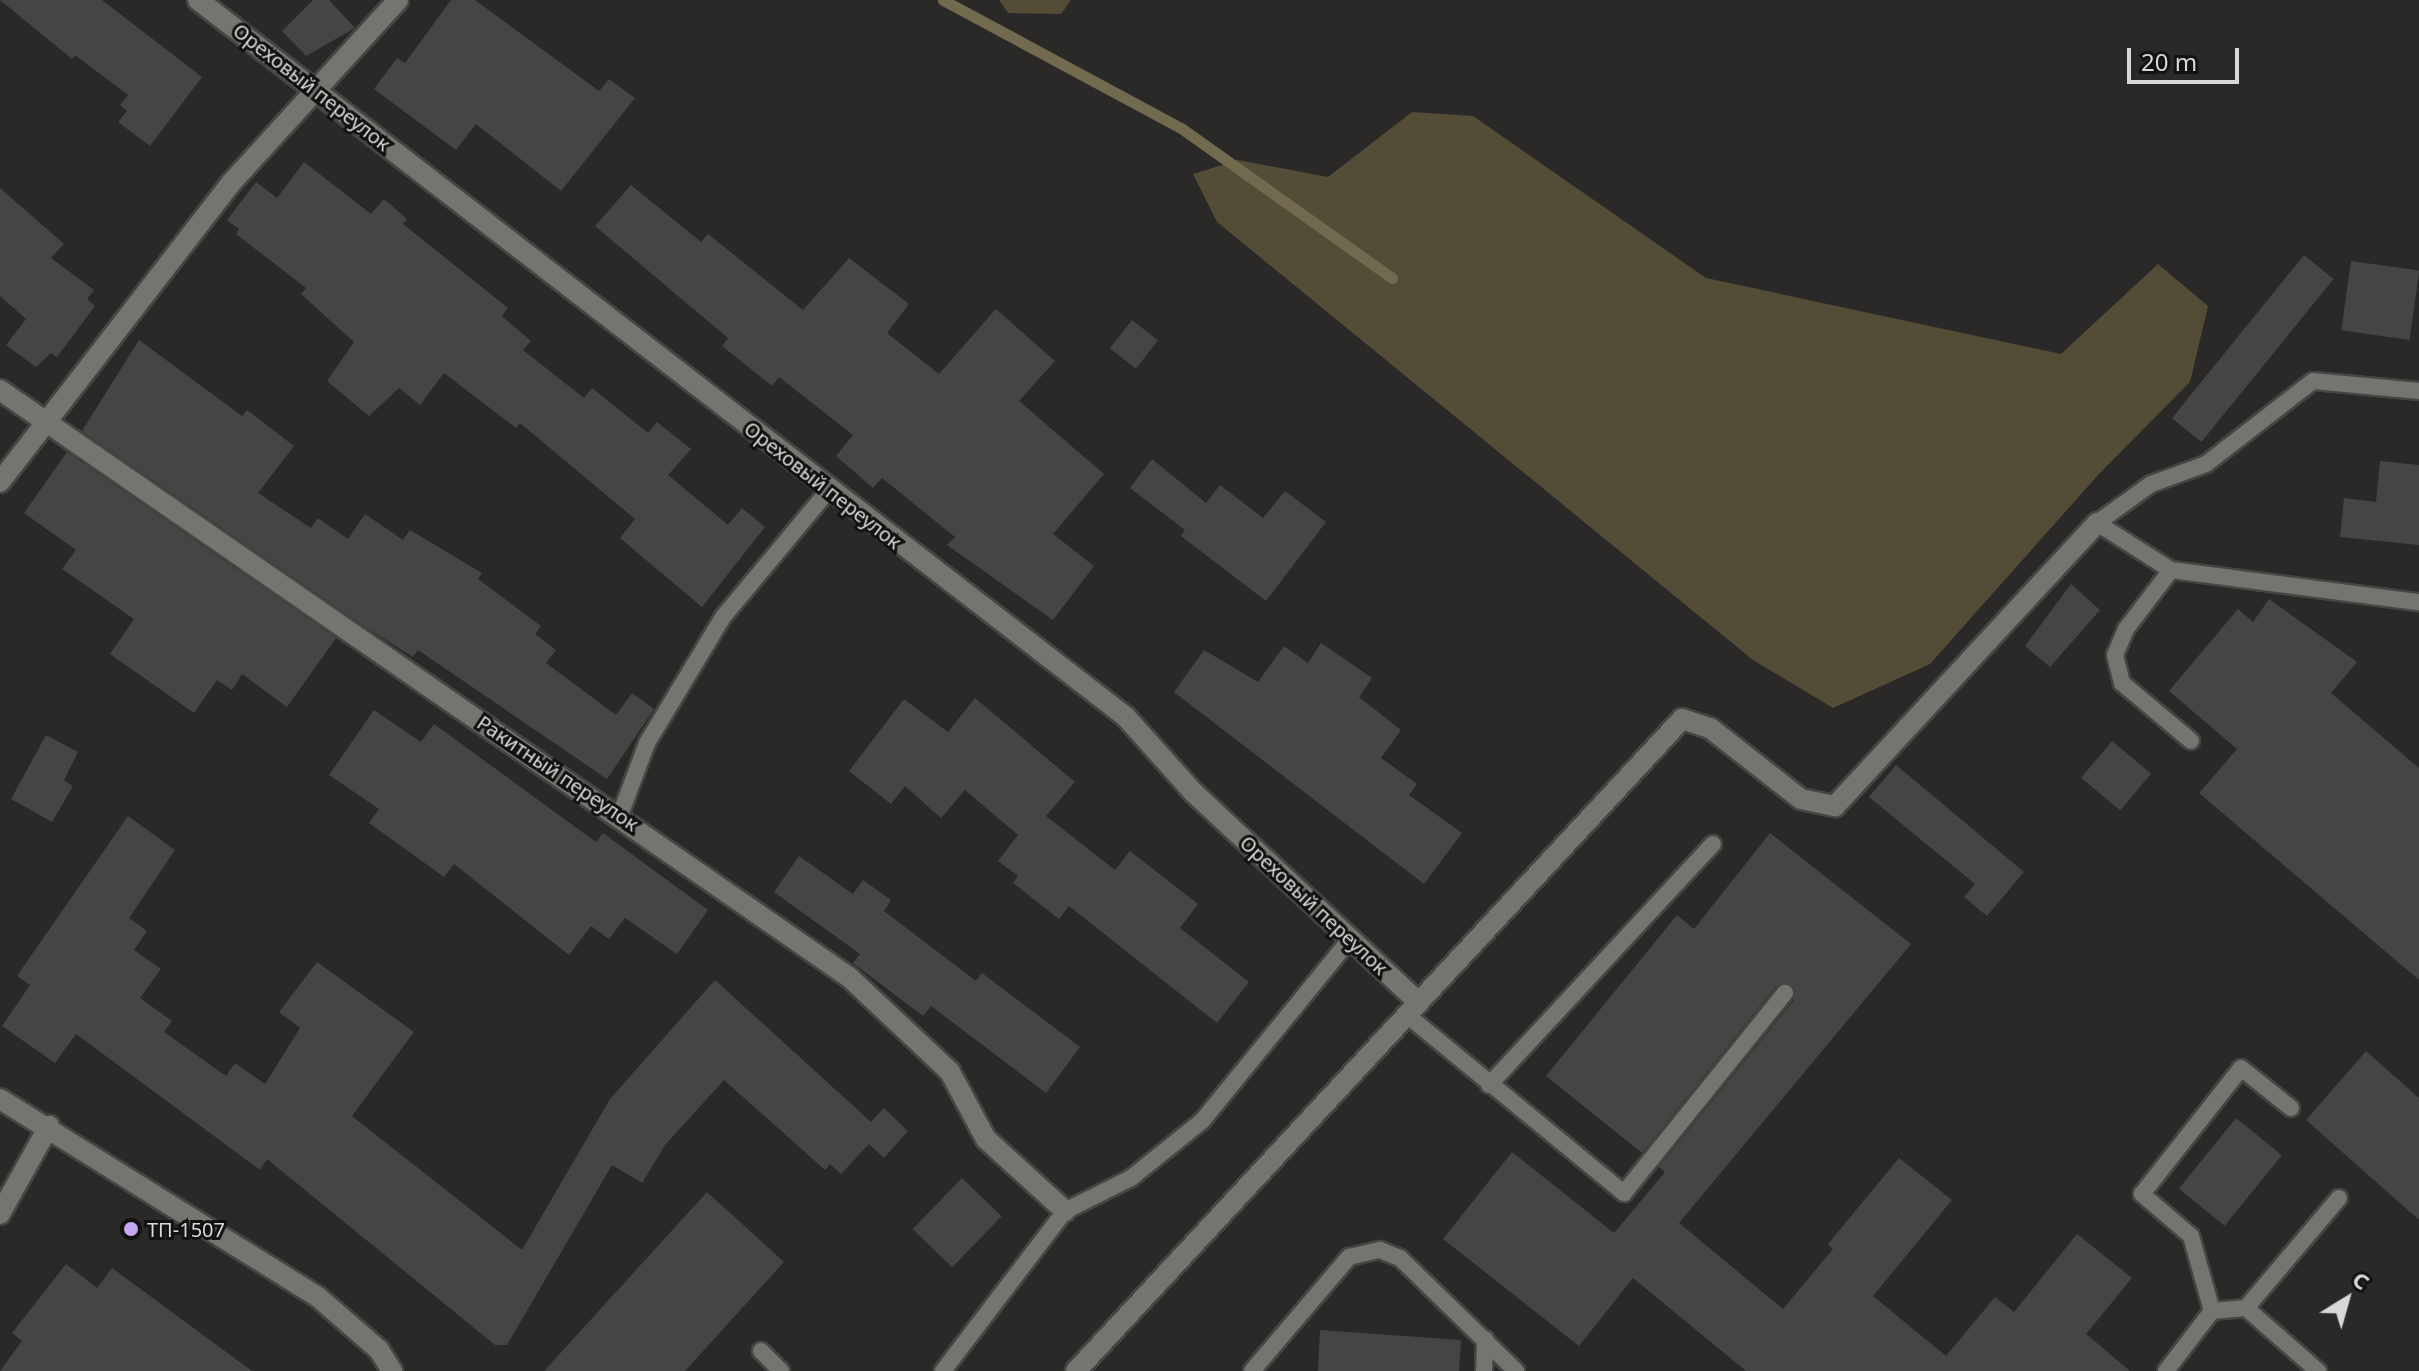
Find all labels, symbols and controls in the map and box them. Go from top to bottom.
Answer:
street label: Ореховый переулок [229,18,395,156]
scale bar [2131,32,2243,82]
text: 20 m [2141,45,2197,78]
street label: Ореховый переулок [740,416,906,554]
street label: Ракитный переулок [473,710,643,836]
street label: Ореховый переулок [1235,830,1393,980]
place label: ТП-1507 [147,1217,225,1241]
marker: ТП-1507 [122,1220,140,1238]
north arrow [2307,1259,2387,1339]
text: С [2347,1264,2376,1296]

